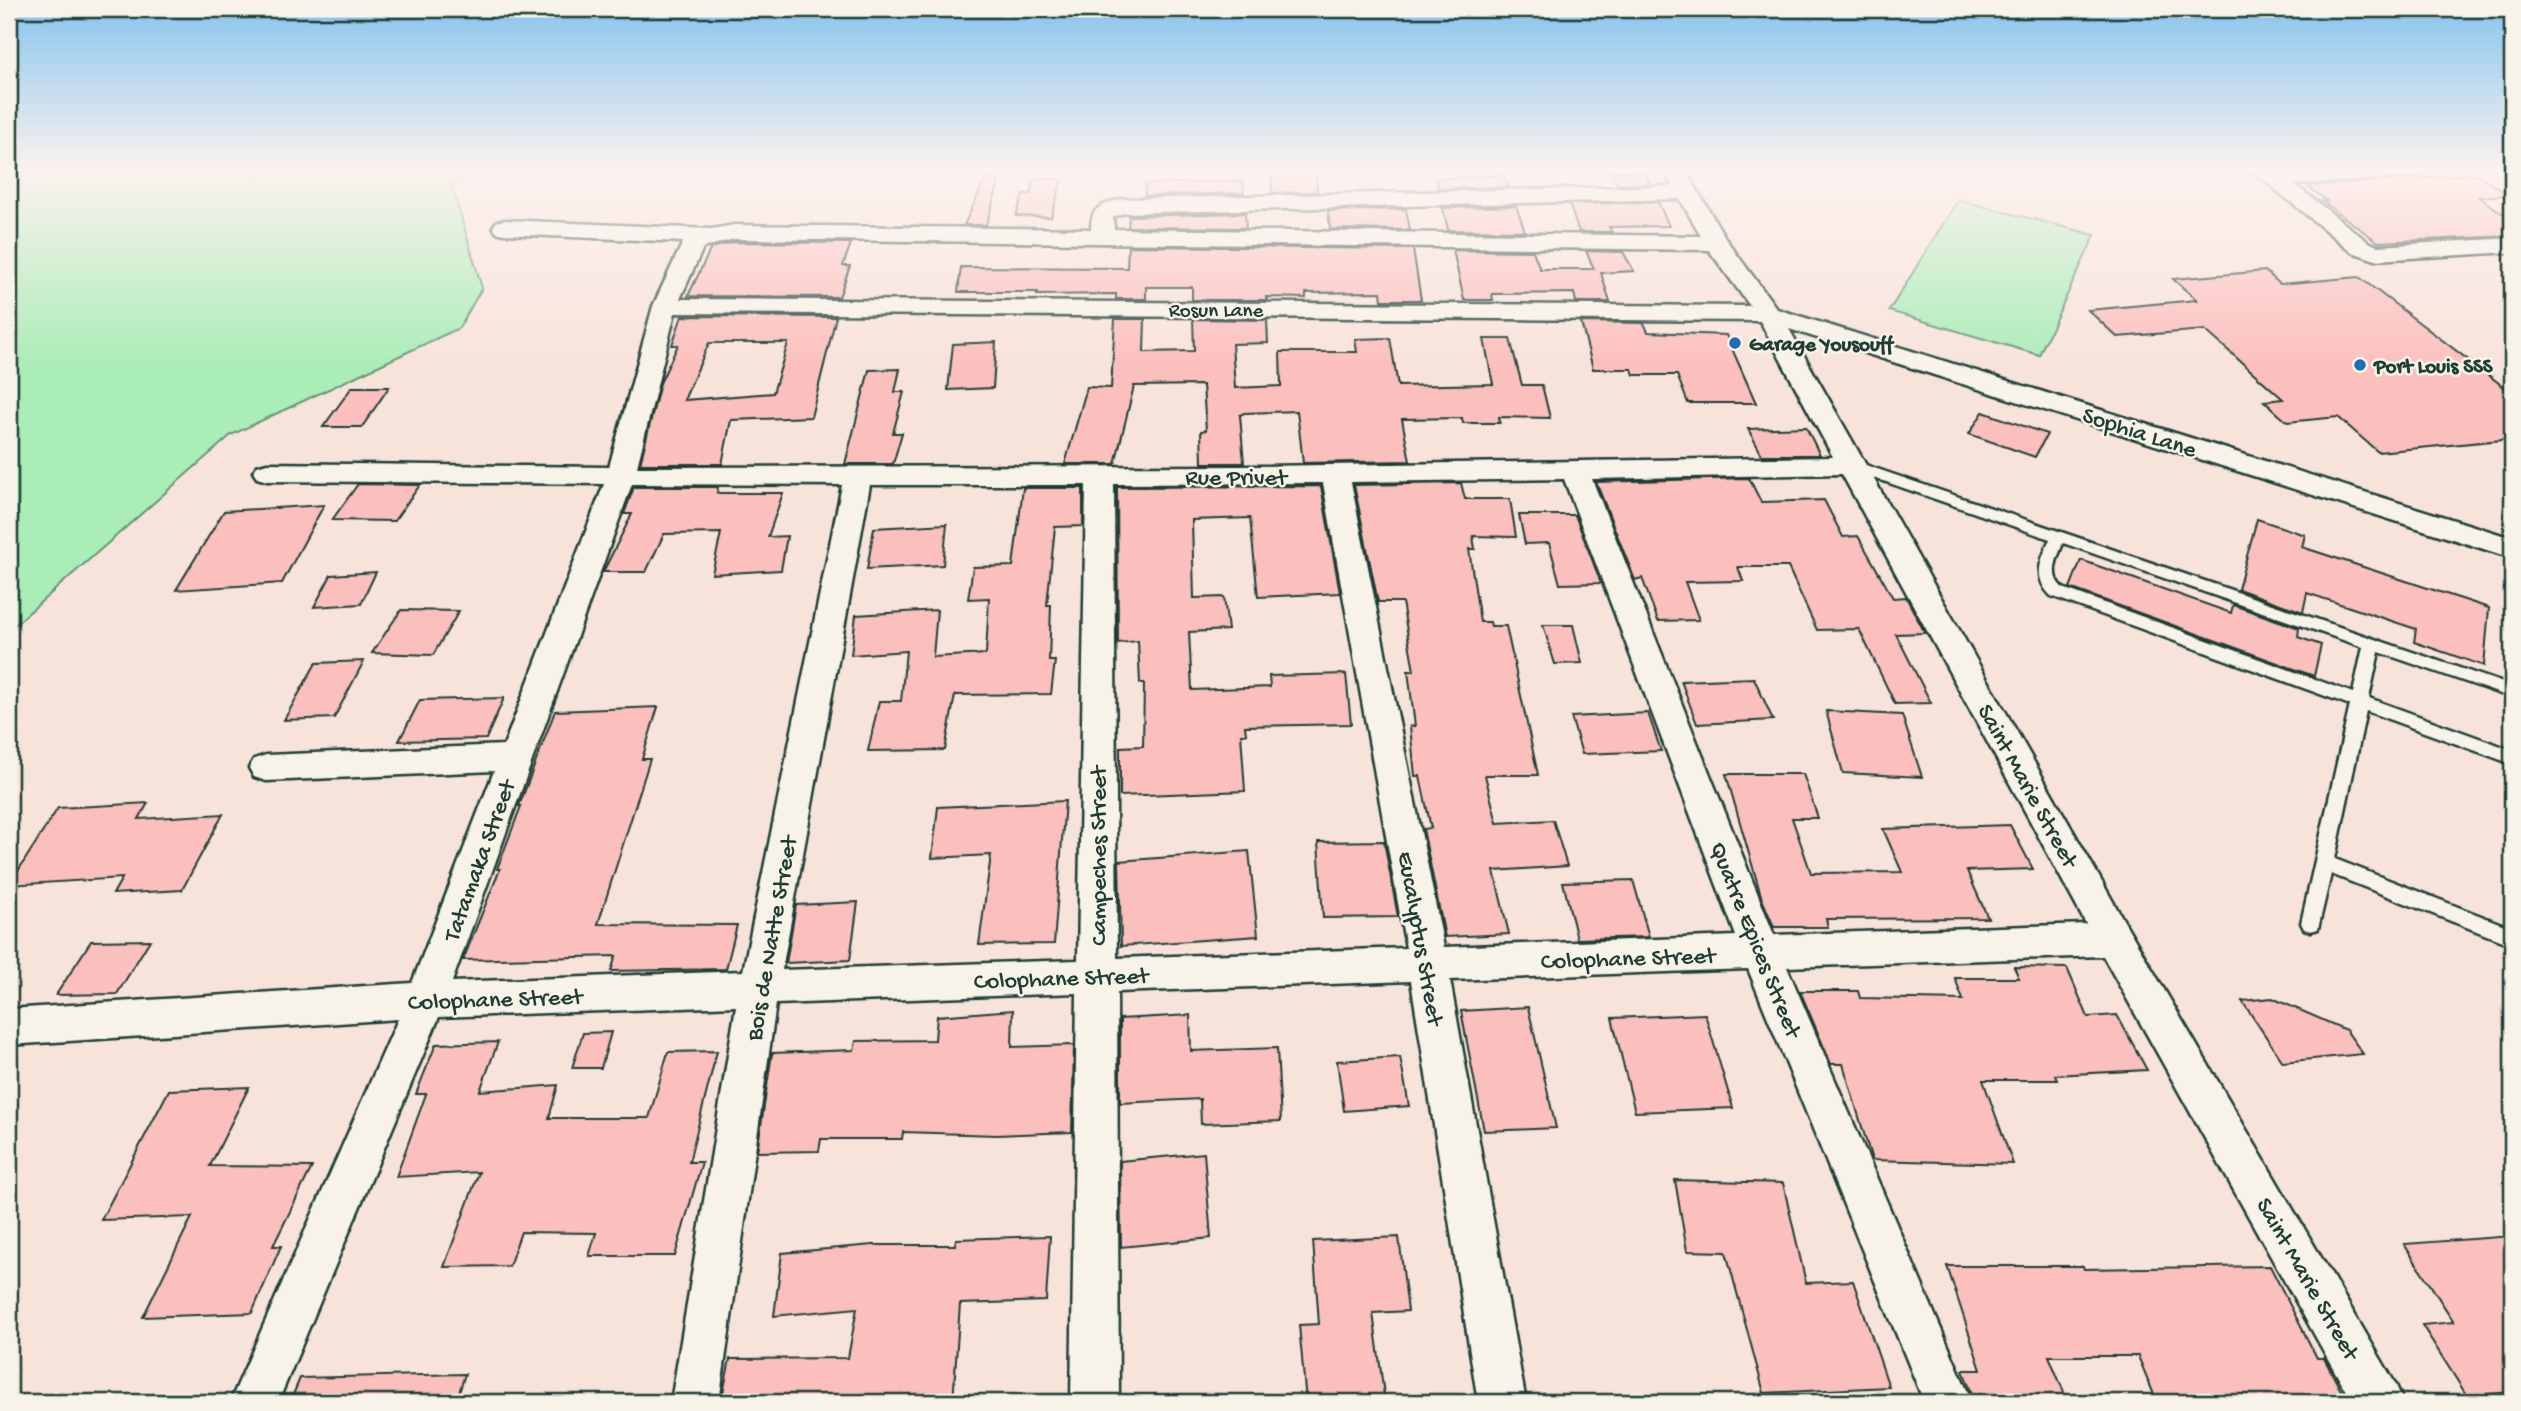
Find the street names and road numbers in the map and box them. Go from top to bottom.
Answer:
street label: Rosun Lane [1169,300,1264,325]
street label: Sophia Lane [2078,402,2200,467]
street label: Rue Privet [1185,465,1289,494]
street label: Saint Marie Street [1969,700,2084,875]
street label: Campeches Street [1086,764,1115,946]
street label: Tatamaka Street [438,774,525,948]
street label: Bois de Natte Street [741,832,806,1044]
street label: Quatre Epices Street [1701,838,1807,1044]
street label: Eucalyptus Street [1389,849,1449,1030]
street label: Colophane Street [1540,943,1718,978]
street label: Colophane Street [973,963,1151,998]
street label: Colophane Street [407,984,585,1019]
street label: Saint Marie Street [2248,1194,2365,1368]

